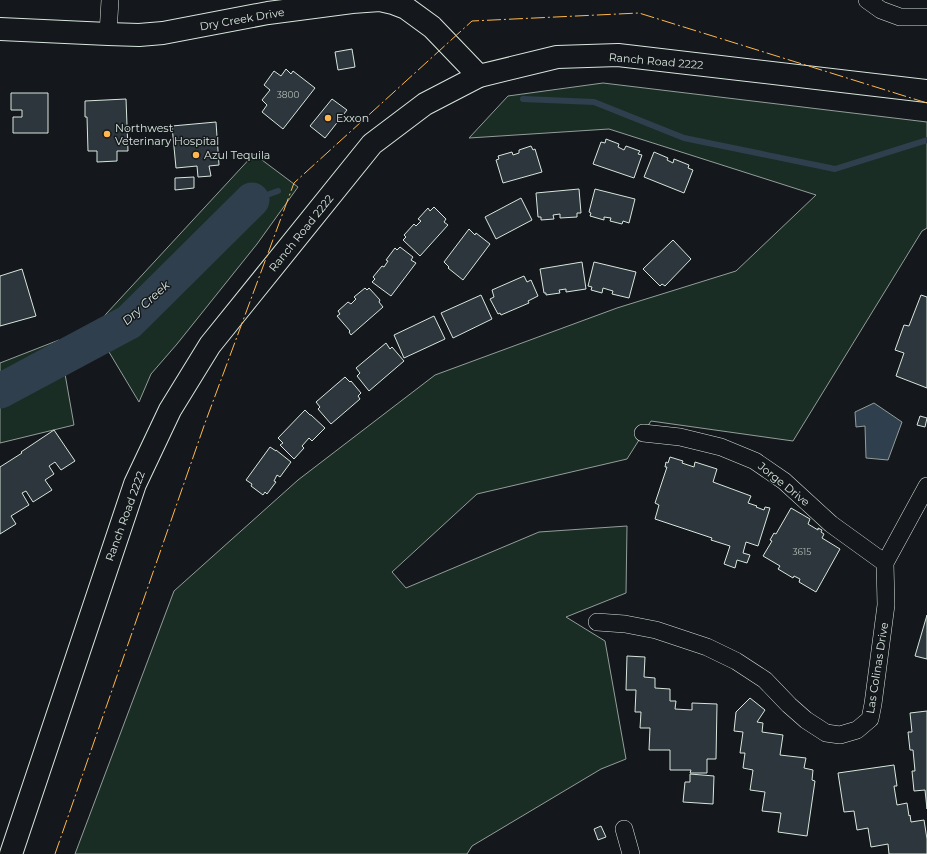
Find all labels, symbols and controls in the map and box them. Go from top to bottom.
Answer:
street label: Dry Creek Drive [198,5,286,33]
street label: Ranch Road 2222 [608,50,704,72]
house number: 3800 [277,89,299,100]
place label: Exxon [336,111,369,125]
marker: Exxon [323,113,333,123]
place label: Northwest Veterinary Hospital [115,121,219,148]
marker: Northwest Veterinary Hospital [102,129,112,139]
place label: Azul Tequila [204,148,270,162]
marker: Azul Tequila [191,150,201,160]
street label: Ranch Road 2222 [266,192,336,274]
water label: Dry Creek [119,277,173,328]
street label: Jorge Drive [755,458,813,509]
street label: Ranch Road 2222 [102,469,148,563]
house number: 3615 [793,546,811,557]
street label: Las Colinas Drive [863,621,891,715]

